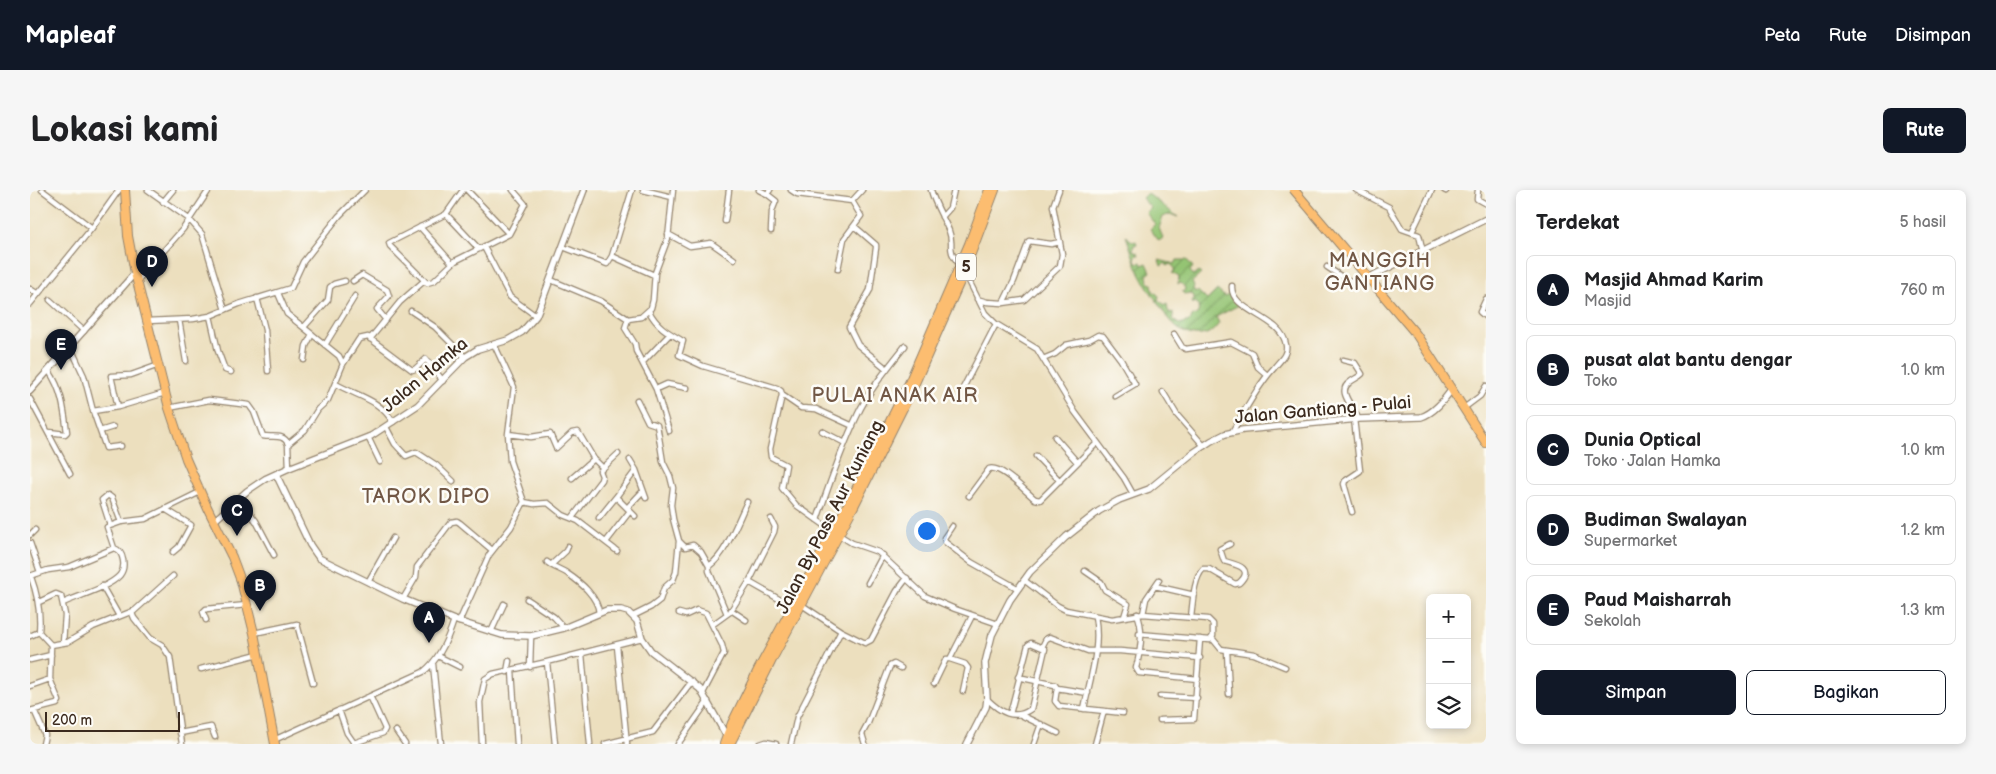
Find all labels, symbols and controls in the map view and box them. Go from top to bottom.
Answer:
text: Mapleaf [25,21,116,50]
text: Peta [1764,25,1800,46]
text: Rute [1828,25,1867,46]
text: Disimpan [1895,25,1971,46]
button: Rute [1883,108,1966,153]
text: Lokasi kami [30,109,219,152]
text: Terdekat [1536,210,1620,235]
text: 5 hasil [1899,213,1946,232]
pin: D [136,246,168,287]
district label: MANGGIH GANTIANG [1325,249,1435,296]
road number: 5 [956,254,976,280]
text: Masjid Ahmad Karim [1584,269,1763,292]
text: A [1548,281,1558,300]
text: 760 m [1900,281,1945,300]
text: Masjid [1584,292,1632,311]
pin: E [45,329,77,370]
street label: Jalan Hamka [378,333,472,417]
text: pusat alat bantu dengar [1584,349,1792,372]
text: B [1547,361,1559,380]
text: 1.0 km [1901,361,1945,380]
text: Toko [1584,372,1618,391]
district label: PULAI ANAK AIR [812,384,978,408]
street label: Jalan Gantiang - Pulai [1234,392,1412,428]
street label: Jalan By Pass Aur Kuniang [772,417,888,617]
text: Dunia Optical [1584,429,1701,452]
text: C [1547,441,1559,460]
text: 1.0 km [1901,441,1945,460]
text: Toko · Jalan Hamka [1584,452,1721,471]
district label: TAROK DIPO [362,485,490,509]
pin: C [221,495,253,536]
text: Budiman Swalayan [1584,509,1747,532]
your location [914,518,940,544]
text: D [1547,521,1559,540]
text: 1.2 km [1901,521,1945,540]
text: Supermarket [1584,532,1677,551]
pin: B [244,570,276,611]
text: Paud Maisharrah [1584,589,1731,612]
map controls [1426,594,1471,729]
button: + [1426,594,1471,639]
text: E [1548,601,1558,620]
text: 1.3 km [1900,601,1945,620]
pin: A [413,602,445,643]
text: Sekolah [1584,612,1641,631]
button: − [1426,639,1471,684]
button: Simpan [1536,670,1736,715]
button: Bagikan [1746,670,1946,715]
button: layers [1426,684,1471,729]
scale bar [45,709,180,732]
text: 200 m [52,712,92,729]

